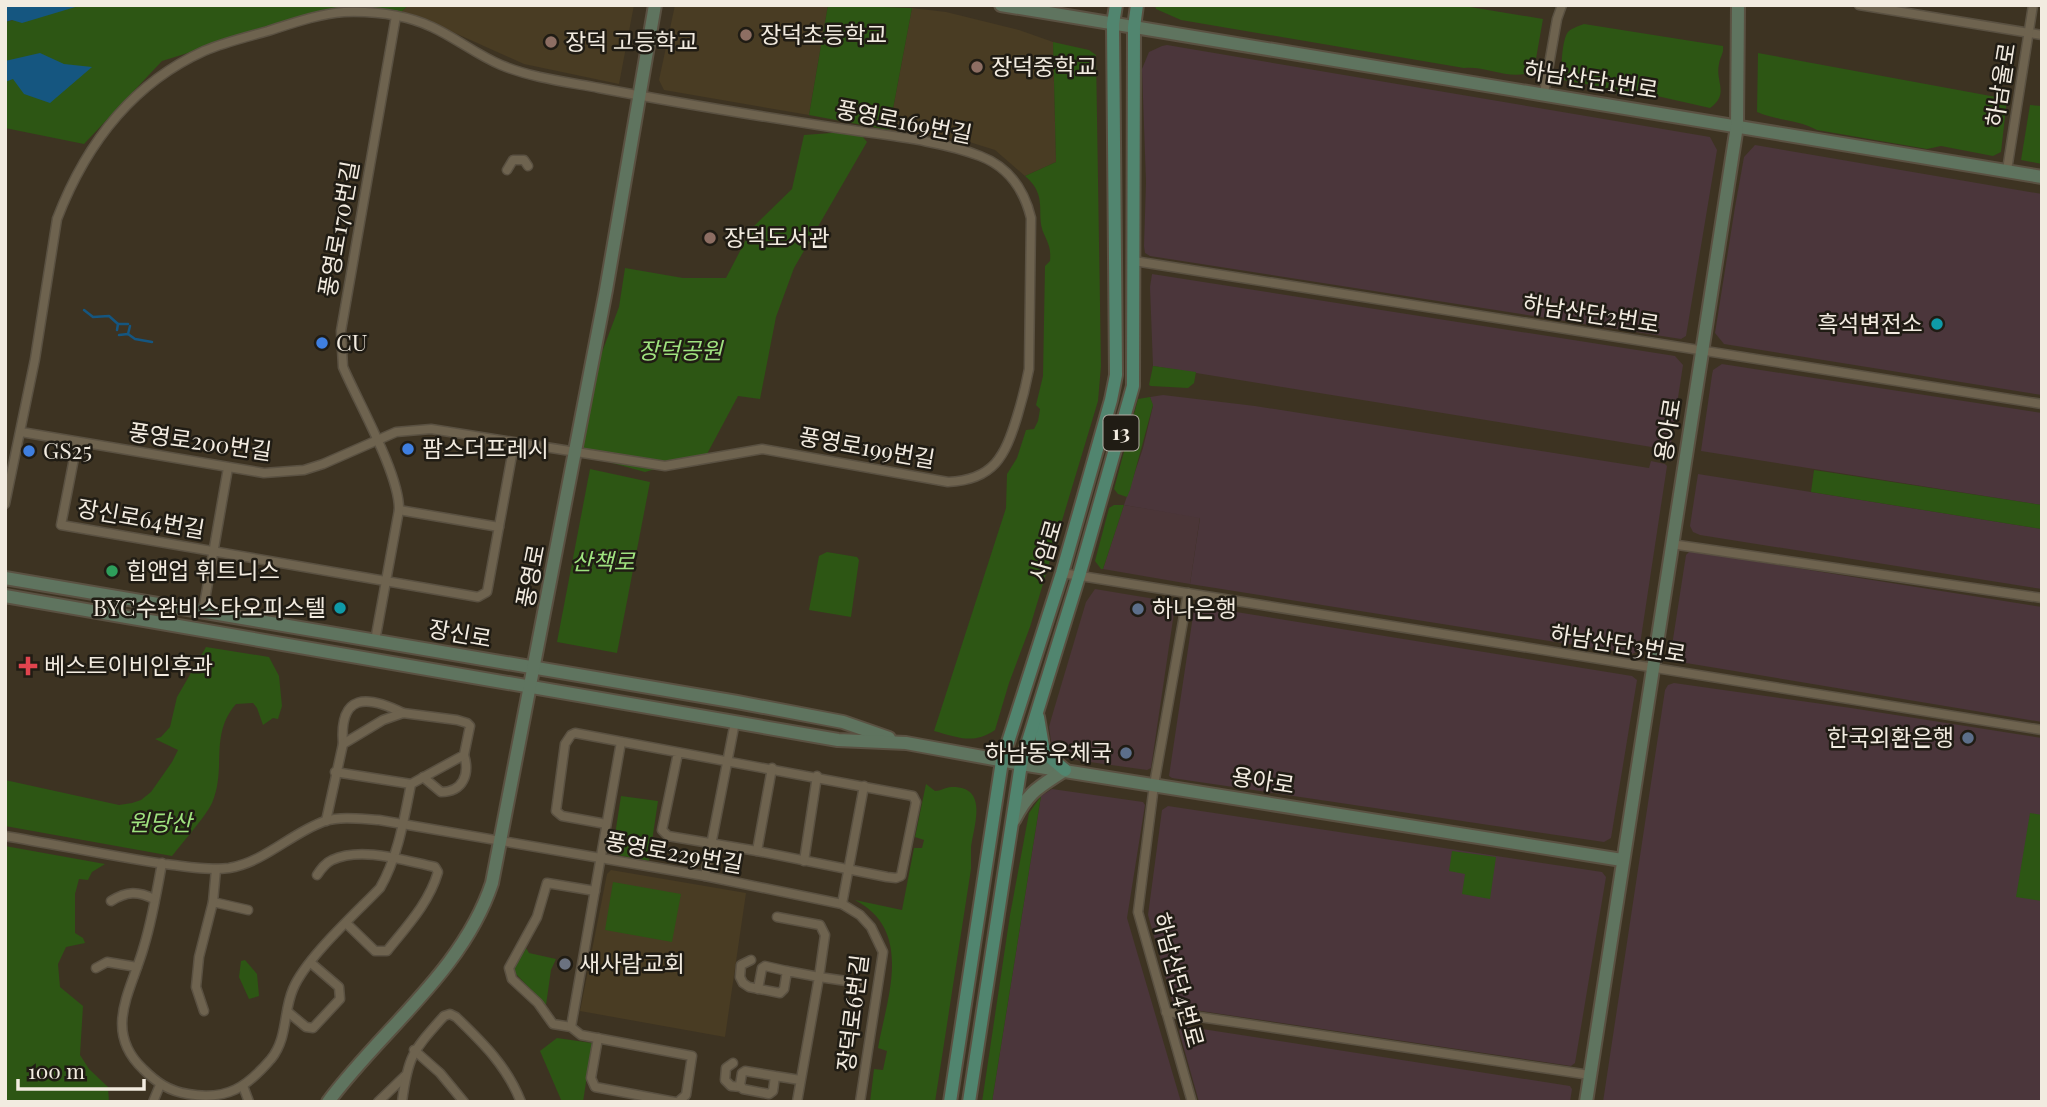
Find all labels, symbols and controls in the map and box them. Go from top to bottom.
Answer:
place label: 장덕초등학교 [760,18,887,49]
place label: 장덕 고등학교 [565,25,698,56]
marker: 장덕초등학교 [738,27,754,43]
marker: 장덕 고등학교 [543,34,559,50]
street label: 하남울로 [1978,41,2021,129]
place label: 장덕중학교 [991,50,1097,81]
street label: 하남산단1번로 [1522,53,1661,104]
marker: 장덕중학교 [969,59,985,75]
street label: 풍영로169번길 [834,92,975,149]
street label: 풍영로170번길 [310,158,365,299]
place label: 장덕도서관 [724,221,830,252]
marker: 장덕도서관 [702,230,718,246]
street label: 하남산단2번로 [1521,286,1662,339]
place label: 흑석변전소 [1817,307,1923,338]
marker: 흑석변전소 [1929,316,1945,332]
place label: CU [336,326,368,357]
park label: 장덕공원 [638,334,724,365]
marker: CU [314,335,330,351]
street label: 용아로 [1646,396,1687,464]
street label: 풍영로200번길 [127,415,274,466]
road number: 13 [1104,416,1138,450]
street label: 풍영로199번길 [797,419,938,474]
place label: 팜스더프레시 [422,432,549,463]
place label: GS25 [43,434,92,465]
marker: 팜스더프레시 [400,441,416,457]
marker: GS25 [21,443,37,459]
street label: 장신로64번길 [75,491,208,544]
street label: 사암로 [1021,516,1068,585]
street label: 풍영로 [508,542,551,610]
park label: 산책로 [571,545,637,576]
place label: 힙앤업 휘트니스 [126,554,280,585]
marker: 힙앤업 휘트니스 [104,563,120,579]
place label: BYC수완비스타오피스텔 [93,591,326,622]
place label: 하나은행 [1152,592,1237,623]
marker: BYC수완비스타오피스텔 [332,600,348,616]
marker: 하나은행 [1130,601,1146,617]
street label: 장신로 [426,612,494,653]
street label: 하남산단3번로 [1548,616,1688,669]
place label: 베스트이비인후과 [44,649,213,680]
marker: 베스트이비인후과 [18,656,38,676]
place label: 한국외환은행 [1827,721,1954,752]
marker: 한국외환은행 [1960,730,1976,746]
place label: 하남동우체국 [985,736,1112,767]
marker: 하남동우체국 [1118,745,1134,761]
street label: 용아로 [1229,759,1297,800]
park label: 원당산 [128,806,195,837]
street label: 풍영로229번길 [603,824,746,879]
street label: 하남산단4번로 [1147,909,1212,1050]
place label: 새사람교회 [579,947,685,978]
street label: 장덕로6번길 [829,953,874,1073]
marker: 새사람교회 [557,956,573,972]
scale bar [18,1048,144,1092]
text: 100 m [28,1056,85,1084]

